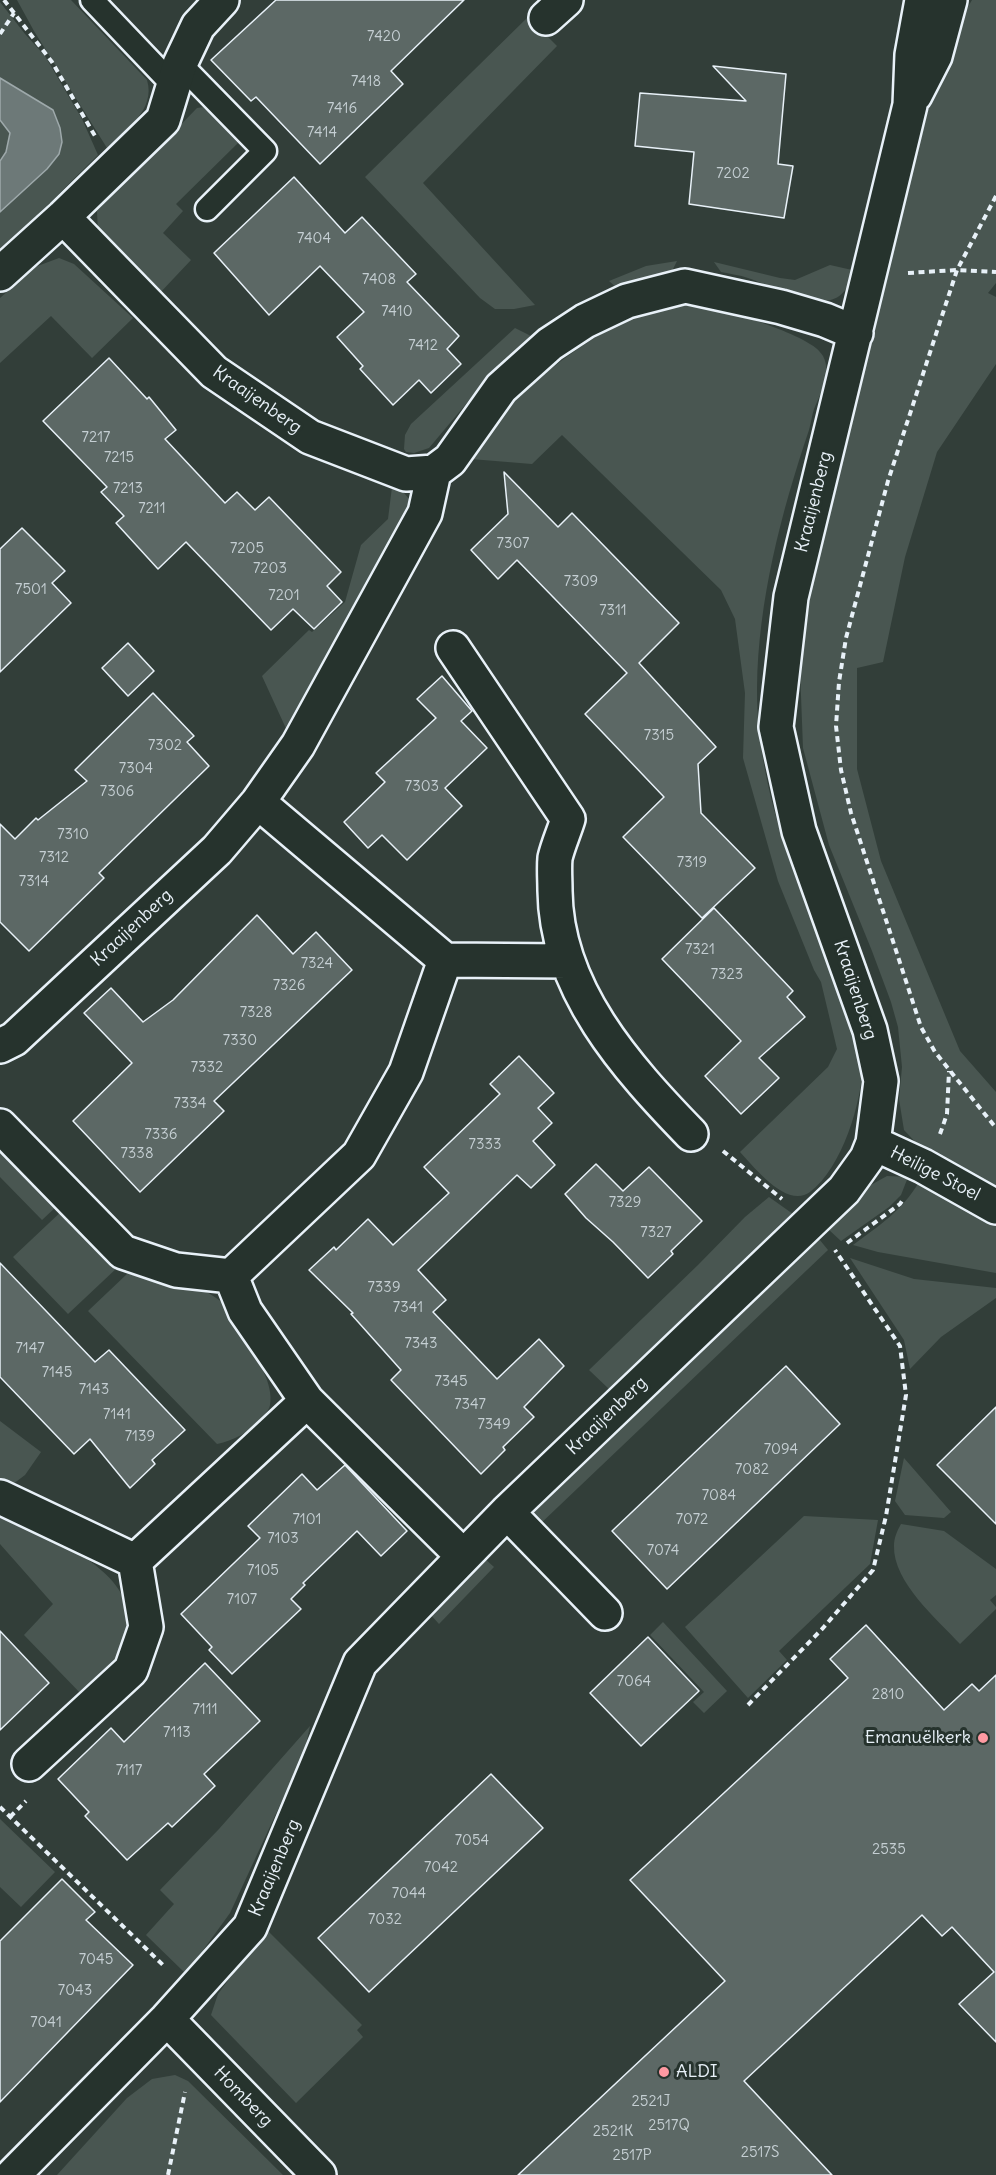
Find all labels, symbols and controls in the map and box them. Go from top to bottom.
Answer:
house number: 7420 [367,28,401,46]
house number: 7418 [351,73,381,91]
house number: 7416 [327,100,357,118]
house number: 7414 [307,124,337,142]
house number: 7202 [716,165,750,183]
house number: 7404 [297,230,331,248]
house number: 7408 [362,271,396,289]
house number: 7410 [381,303,413,321]
house number: 7412 [408,337,438,355]
street label: Kraaijenberg [208,361,306,439]
house number: 7217 [82,429,110,447]
house number: 7215 [104,449,134,467]
street label: Kraaijenberg [791,449,837,555]
house number: 7213 [113,480,143,498]
house number: 7211 [138,500,166,518]
house number: 7307 [497,535,529,553]
house number: 7205 [230,540,264,558]
house number: 7203 [253,560,287,578]
house number: 7309 [564,573,598,591]
house number: 7501 [15,581,47,599]
house number: 7201 [268,587,300,605]
house number: 7311 [599,602,627,620]
house number: 7315 [644,727,674,745]
house number: 7302 [148,737,182,755]
house number: 7304 [119,760,153,778]
house number: 7303 [405,778,439,796]
house number: 7306 [100,783,134,801]
house number: 7310 [57,826,89,844]
house number: 7312 [39,849,69,867]
house number: 7319 [677,854,707,872]
house number: 7314 [19,873,49,891]
street label: Kraaijenberg [87,885,177,971]
street label: Kraaijenberg [829,937,881,1043]
house number: 7321 [685,941,715,959]
house number: 7324 [301,955,333,973]
house number: 7323 [711,966,743,984]
house number: 7326 [273,977,305,995]
house number: 7328 [240,1004,272,1022]
house number: 7330 [223,1032,257,1050]
house number: 7332 [191,1059,223,1077]
house number: 7334 [173,1095,207,1113]
house number: 7336 [144,1126,178,1144]
house number: 7333 [469,1136,501,1154]
street label: Heilige Stoel [886,1142,984,1206]
house number: 7338 [120,1145,154,1163]
house number: 7329 [609,1194,641,1212]
house number: 7327 [640,1224,672,1242]
house number: 7339 [367,1279,401,1297]
house number: 7341 [393,1299,423,1317]
house number: 7343 [404,1335,438,1353]
house number: 7147 [15,1340,45,1358]
house number: 7145 [42,1364,72,1382]
street label: Kraaijenberg [562,1372,652,1460]
house number: 7345 [434,1373,468,1391]
house number: 7143 [79,1381,109,1399]
house number: 7347 [454,1396,486,1414]
house number: 7141 [103,1406,131,1424]
house number: 7349 [477,1416,511,1434]
house number: 7139 [125,1428,155,1446]
house number: 7094 [764,1441,798,1459]
house number: 7082 [735,1461,769,1479]
house number: 7084 [702,1487,736,1505]
house number: 7101 [292,1511,322,1529]
house number: 7072 [676,1511,708,1529]
house number: 7103 [267,1530,299,1548]
house number: 7074 [647,1542,679,1560]
house number: 7105 [247,1562,279,1580]
house number: 7107 [227,1591,257,1609]
house number: 7064 [617,1673,651,1691]
house number: 2810 [872,1686,904,1704]
house number: 7111 [192,1701,218,1719]
house number: 7113 [163,1724,191,1742]
place label: Emanuëlkerk [865,1727,971,1749]
marker: Emanuëlkerk [976,1731,990,1745]
house number: 7117 [116,1762,142,1780]
street label: Kraaijenberg [245,1816,305,1920]
house number: 7054 [455,1832,489,1850]
house number: 2535 [872,1841,906,1859]
house number: 7042 [424,1859,458,1877]
house number: 7044 [392,1885,426,1903]
house number: 7032 [368,1911,402,1929]
house number: 7045 [79,1951,113,1969]
house number: 7043 [58,1982,92,2000]
house number: 7041 [30,2014,62,2032]
place label: ALDI [676,2061,718,2083]
street label: Homberg [209,2062,277,2132]
marker: ALDI [657,2065,671,2079]
house number: 2521J [632,2093,670,2111]
house number: 2517Q [648,2117,690,2135]
house number: 2521K [593,2123,633,2141]
house number: 2517S [741,2144,779,2162]
house number: 2517P [612,2147,652,2165]

